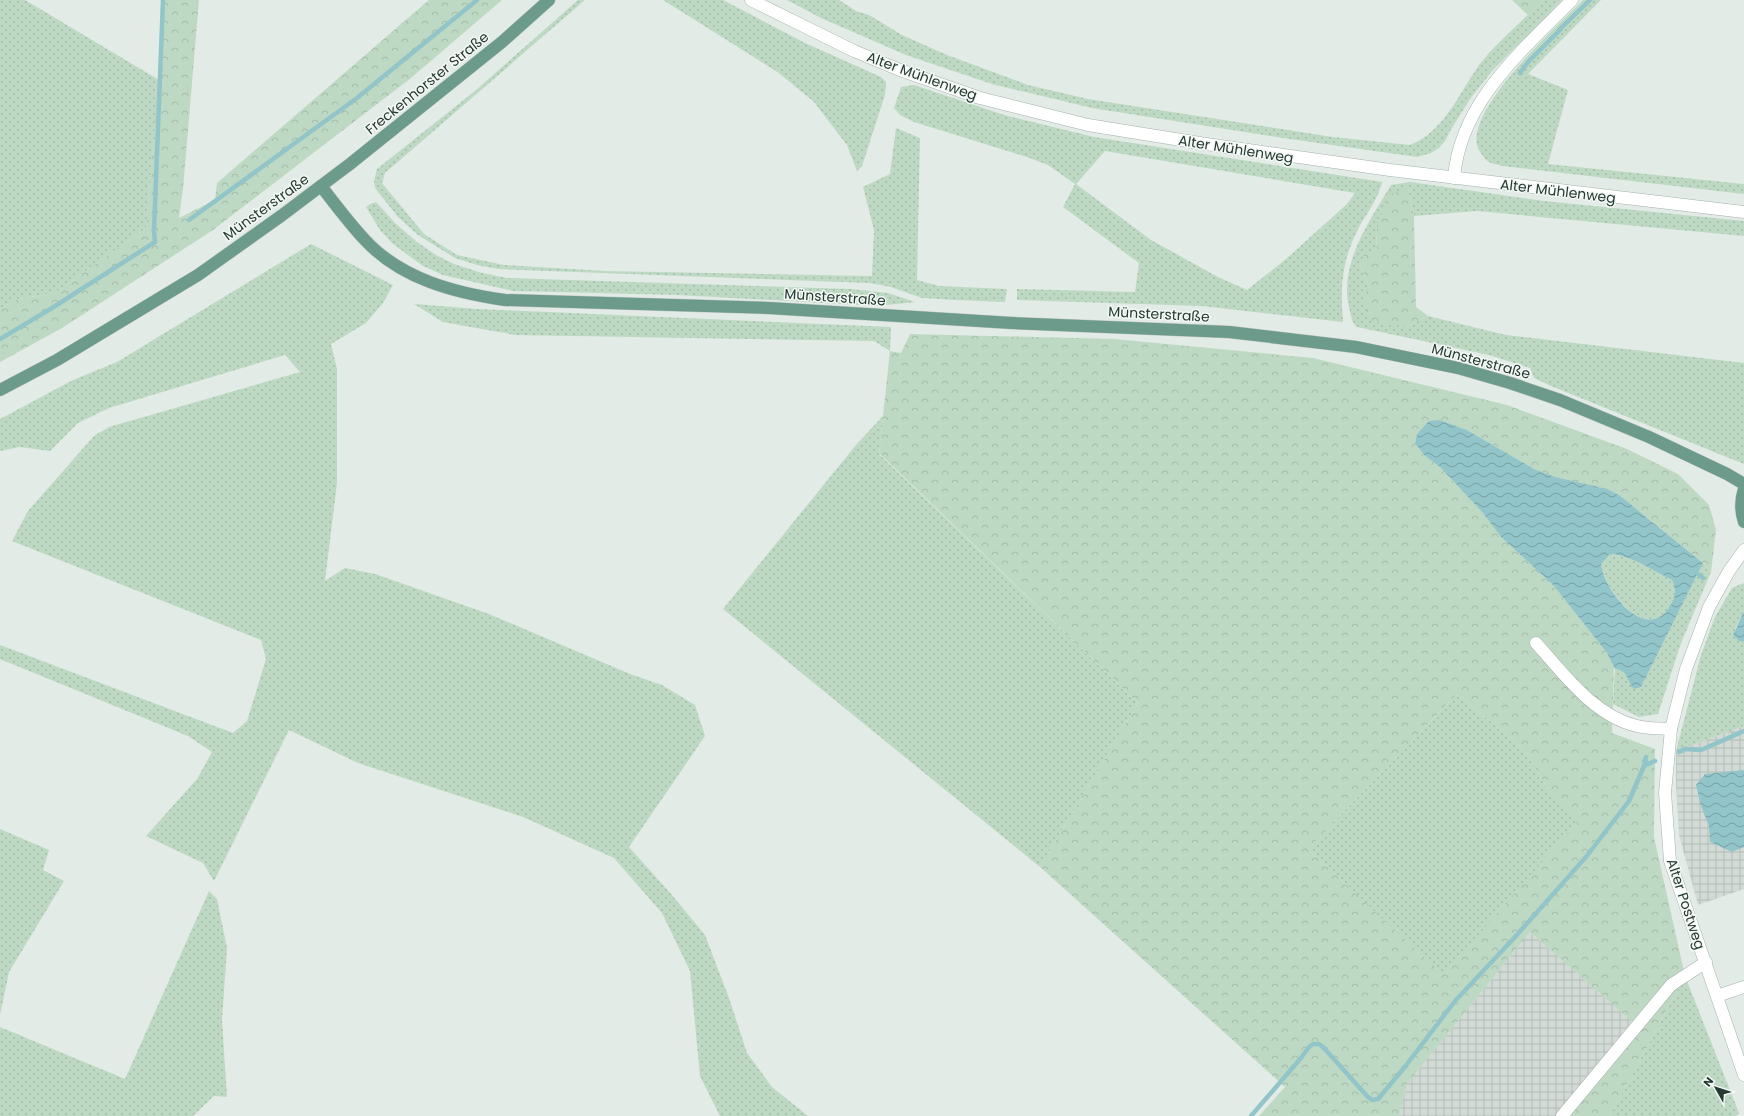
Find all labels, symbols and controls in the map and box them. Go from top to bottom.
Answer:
street label: Freckenhorster Straße [361,27,493,139]
street label: Alter Mühlenweg [864,47,980,105]
street label: Alter Mühlenweg [1177,130,1295,168]
street label: Münsterstraße [219,169,313,245]
street label: Alter Mühlenweg [1499,174,1617,208]
street label: Münsterstraße [784,283,887,311]
street label: Münsterstraße [1108,301,1211,327]
street label: Münsterstraße [1429,338,1533,384]
street label: Alter Postweg [1662,856,1710,952]
north arrow [1696,1068,1736,1108]
text: N [1699,1073,1717,1090]

